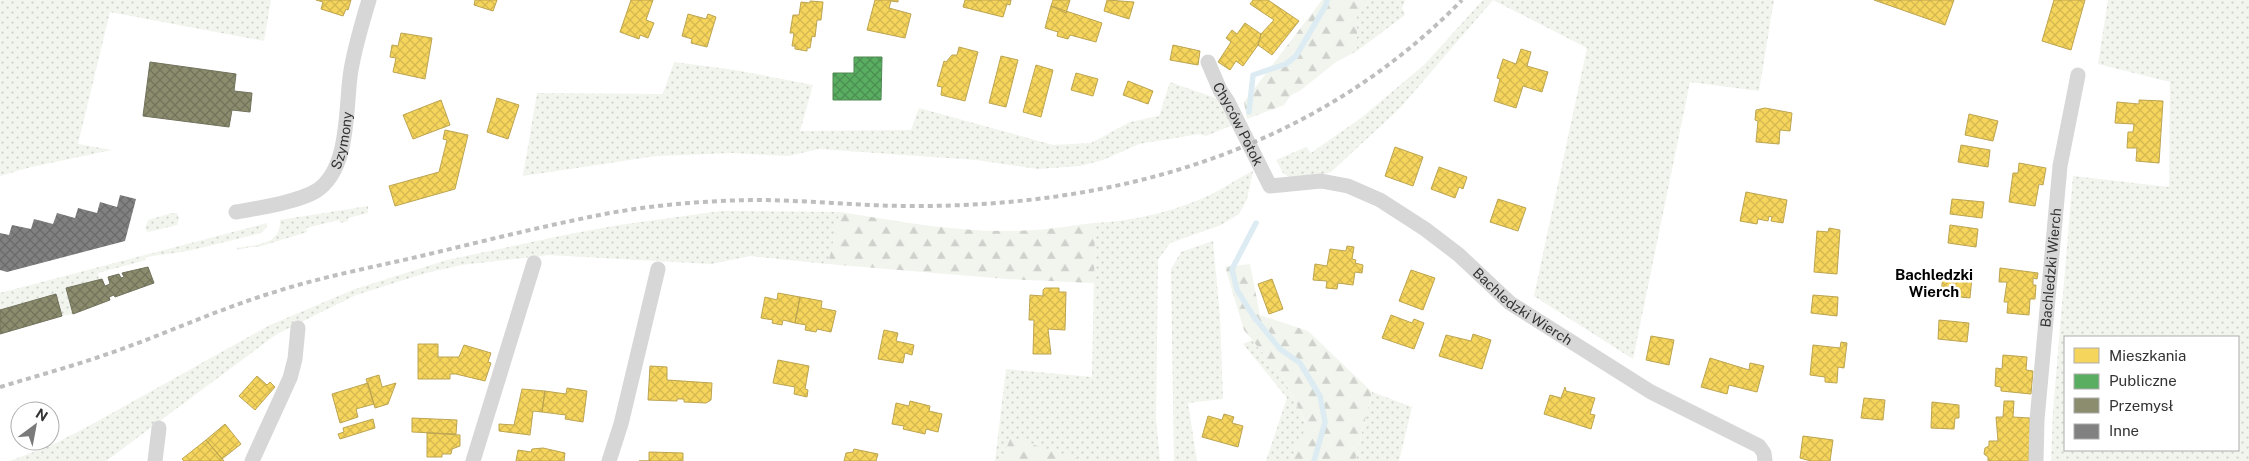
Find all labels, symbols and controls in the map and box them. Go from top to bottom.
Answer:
street label: Chyców Potok [1210,80,1267,168]
street label: Szymony [328,110,355,172]
street label: Bachledzki Wierch [2037,207,2064,328]
street label: Bachledzki Wierch [1470,264,1575,348]
district label: Bachledzki Wierch [1895,266,1973,300]
legend [2064,336,2239,451]
text: Mieszkania [2109,347,2186,364]
text: Publiczne [2109,372,2177,389]
text: Przemysł [2109,397,2174,414]
north arrow [10,401,60,451]
text: N [33,405,51,425]
text: Inne [2109,422,2139,439]

